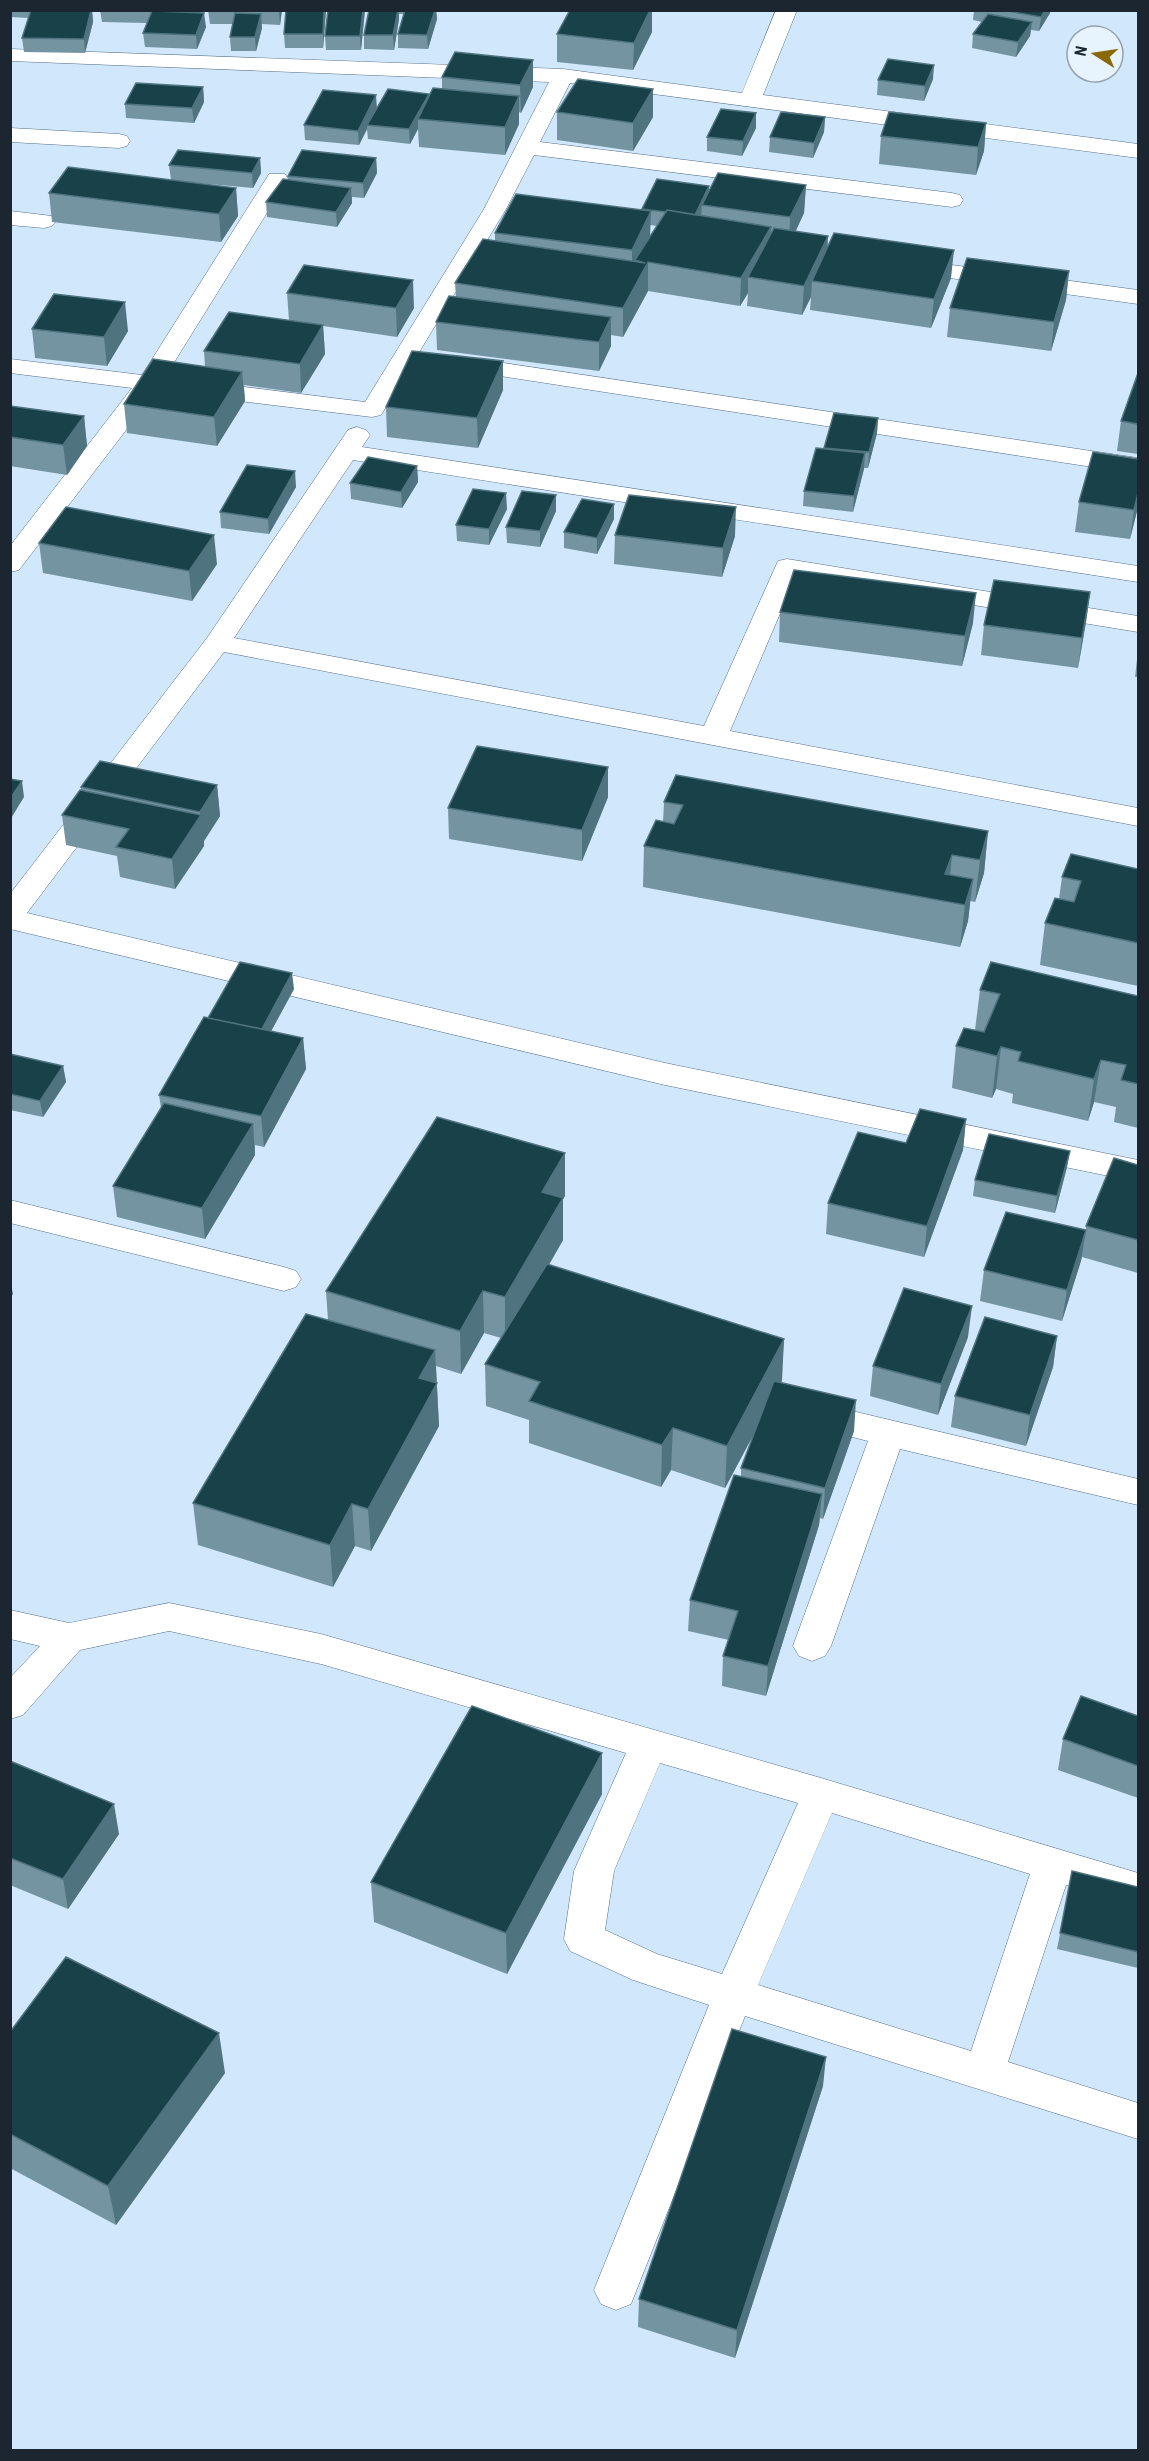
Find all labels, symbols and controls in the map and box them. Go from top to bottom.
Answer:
north arrow [1065,24,1125,84]
text: N [1071,44,1091,58]

